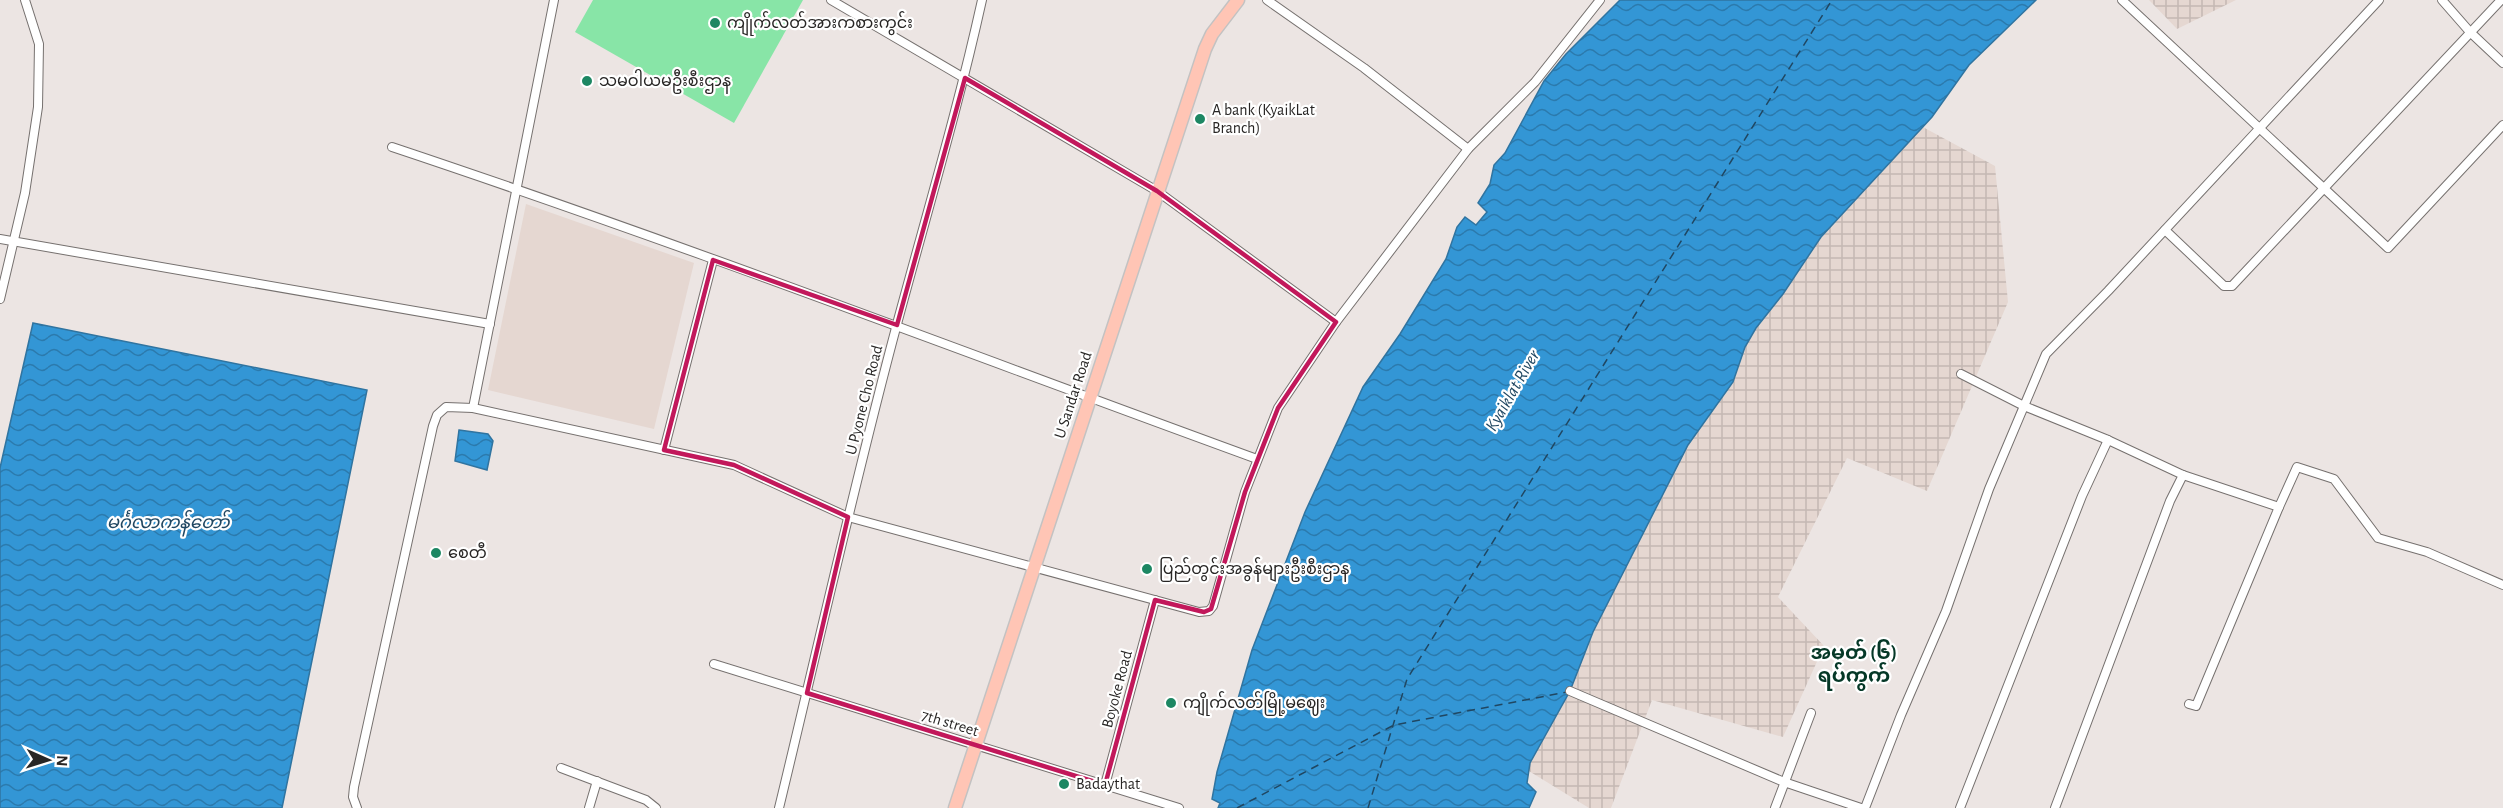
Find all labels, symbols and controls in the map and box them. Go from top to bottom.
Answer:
place label: ကျိုက်လတ်အားကစားကွင်း [727,11,913,36]
marker: ကျိုက်လတ်အားကစားကွင်း [708,16,722,30]
place label: သမဝါယမဦးစီးဌာန [599,69,731,94]
marker: သမဝါယမဦးစီးဌာန [580,74,594,88]
place label: A bank (KyaikLat Branch) [1212,102,1315,136]
marker: A bank (KyaikLat Branch) [1193,112,1207,126]
street label: U Pyone Cho Road [843,343,886,457]
water label: Kyaiklat River [1483,346,1544,435]
street label: U Sandar Road [1051,349,1095,441]
water label: မင်္ဂလာကန်တော် [107,509,231,537]
place label: စေတီ [448,542,487,561]
marker: စေတီ [429,546,443,560]
place label: ပြည်တွင်းအခွန်များဦးစီးဌာန [1159,557,1349,582]
marker: ပြည်တွင်းအခွန်များဦးစီးဌာန [1140,562,1154,576]
district label: အမှတ် (၆) ရပ်ကွက် [1811,639,1897,691]
street label: Boyoke Road [1099,649,1136,730]
place label: ကျိုက်လတ်မြို့မဈေး [1183,691,1325,716]
marker: ကျိုက်လတ်မြို့မဈေး [1164,696,1178,710]
street label: 7th street [920,707,980,739]
north arrow [18,730,78,790]
text: N [54,755,70,767]
place label: Badaythat [1076,776,1140,793]
marker: Badaythat [1057,777,1071,791]

